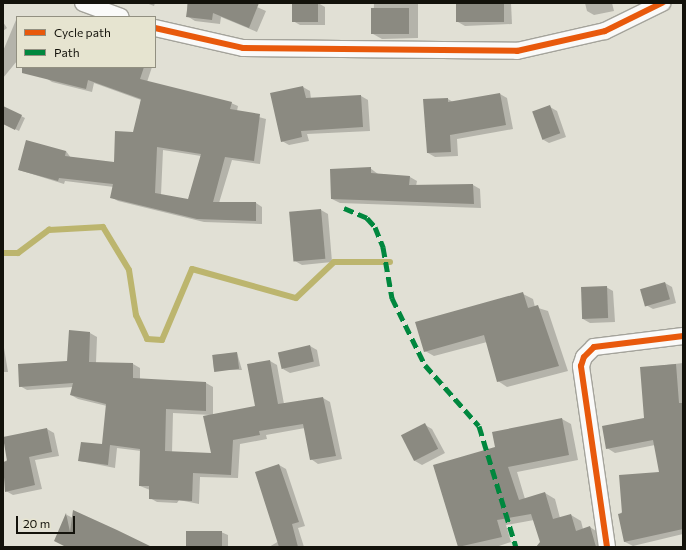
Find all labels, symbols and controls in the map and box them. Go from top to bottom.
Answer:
legend [16,16,156,68]
text: Cycle path [54,25,111,39]
text: Path [54,45,80,59]
scale bar [18,508,77,534]
text: 20 m [23,516,50,530]

